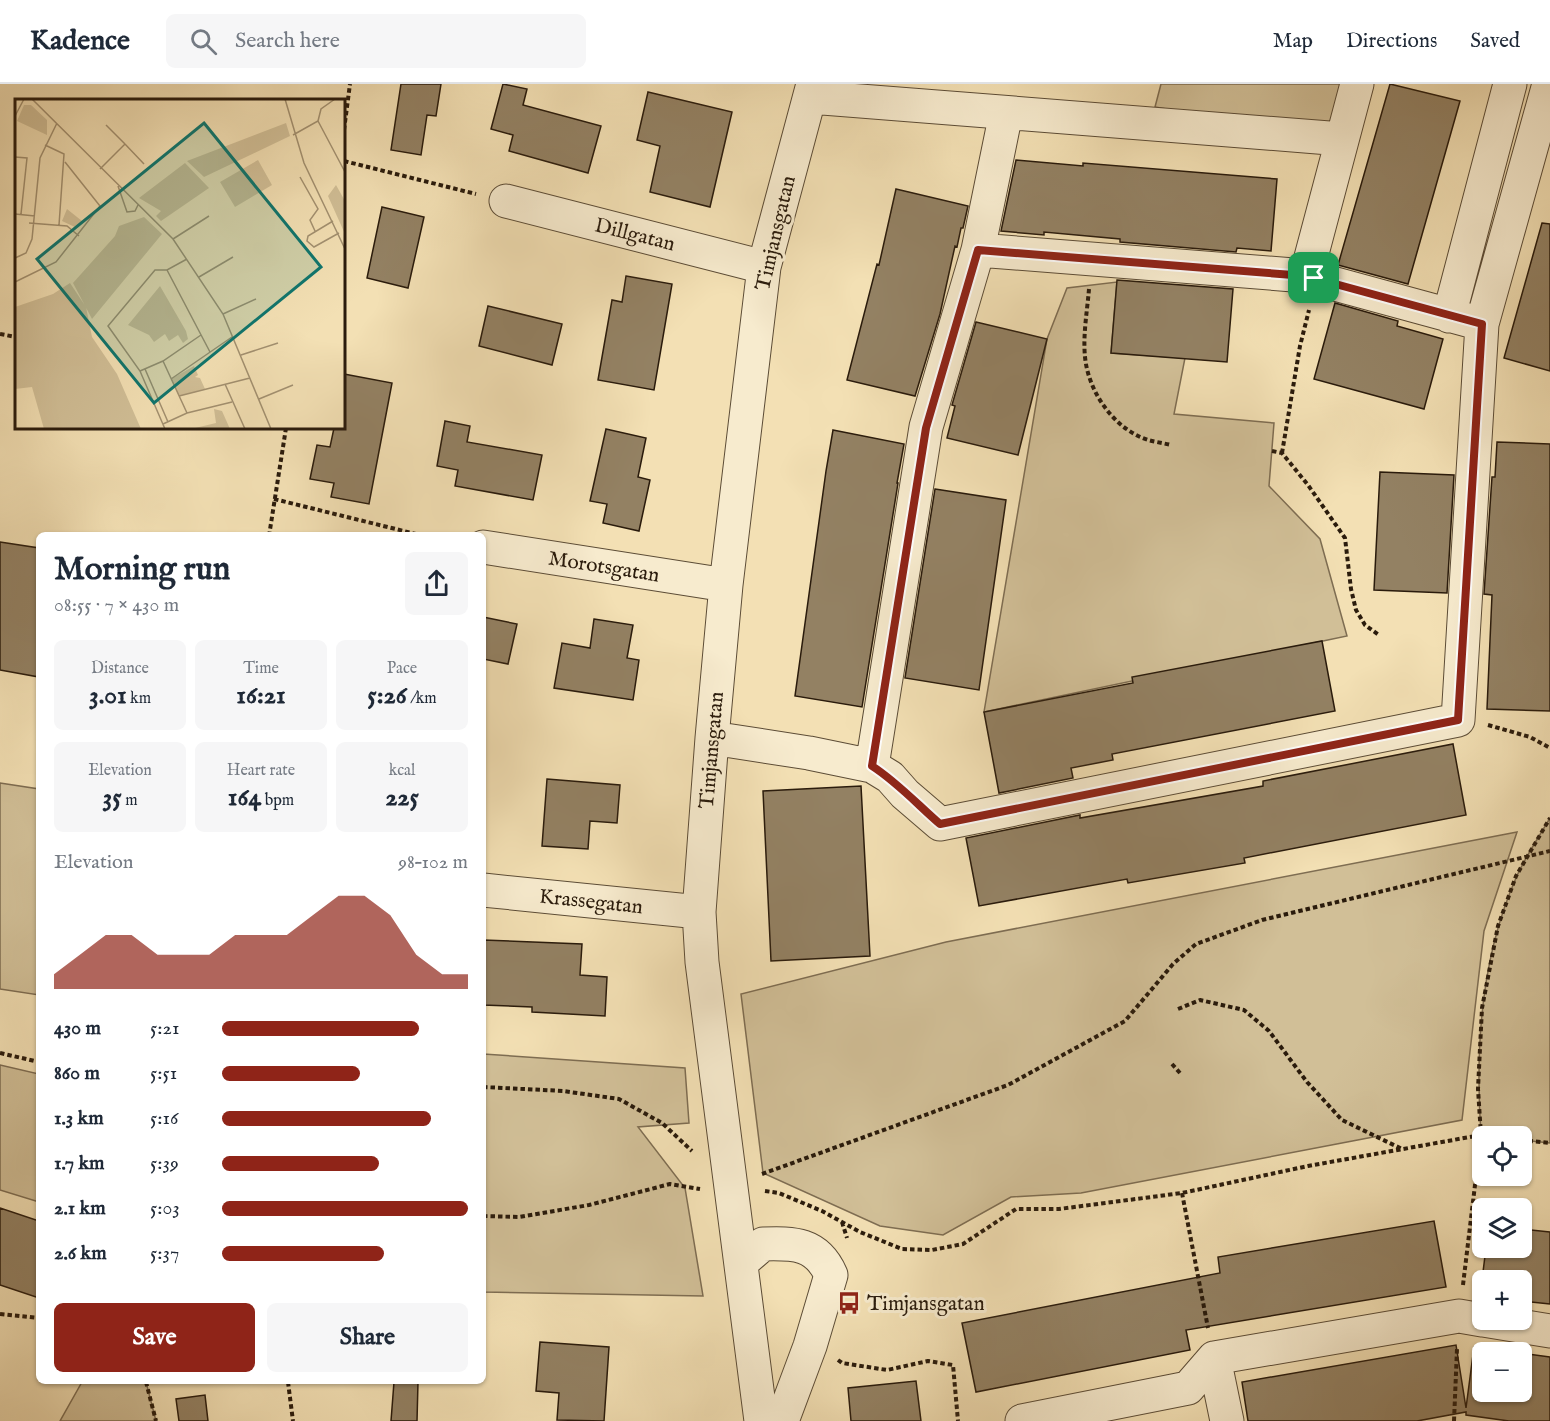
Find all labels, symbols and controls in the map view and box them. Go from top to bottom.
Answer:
search box [166,14,586,68]
text: Kadence [30,24,130,59]
icon: search [187,25,220,58]
text: Search here [235,27,340,55]
text: Map [1273,28,1313,55]
text: Directions [1346,28,1437,55]
text: Saved [1470,28,1520,55]
inset map [15,99,345,429]
street label: Timjansgatan [750,173,803,294]
street label: Dillgatan [592,212,678,258]
pin [1288,252,1339,303]
icon: arrive [1297,261,1330,294]
street label: Morotsgatan [546,545,661,590]
text: Morning run [54,549,230,591]
button: share [405,552,468,615]
text: 08:55 · 7 × 430 m [54,593,179,618]
text: Distance [91,659,149,679]
text: Time [243,659,279,679]
text: Pace [387,659,417,679]
text: 3.01 [89,679,127,712]
text: 16:21 [236,679,286,712]
text: 5:26 [367,679,407,712]
text: km [127,689,151,709]
text: /km [407,689,437,709]
street label: Timjansgatan [694,690,731,810]
text: Elevation [88,761,152,781]
text: Heart rate [227,761,295,781]
text: kcal [389,761,415,781]
text: 35 [103,781,122,814]
text: 164 [228,781,261,814]
text: 225 [385,781,419,814]
text: m [122,791,138,811]
text: bpm [261,791,294,811]
text: Elevation [54,850,133,875]
text: 98–102 m [398,850,468,875]
street label: Krassegatan [538,884,644,921]
text: 430 m [54,1016,101,1041]
text: 5:21 [150,1016,179,1041]
text: 860 m [54,1061,100,1086]
text: 5:51 [150,1061,177,1086]
text: 1.3 km [54,1106,104,1131]
text: 5:16 [150,1106,178,1131]
map controls [1472,1126,1532,1402]
button: locate [1472,1126,1532,1186]
text: 1.7 km [54,1151,105,1176]
text: 5:39 [150,1151,179,1176]
text: 2.1 km [54,1196,106,1221]
text: 5:03 [150,1196,180,1221]
button: layers [1472,1198,1532,1258]
text: 2.6 km [54,1241,107,1266]
text: 5:37 [150,1241,179,1266]
button: + [1472,1270,1532,1330]
bus stop icon: Timjansgatan [836,1290,862,1316]
place label: Timjansgatan [867,1291,985,1318]
button: Save [54,1303,255,1372]
button: Share [267,1303,468,1372]
button: − [1472,1342,1532,1402]

